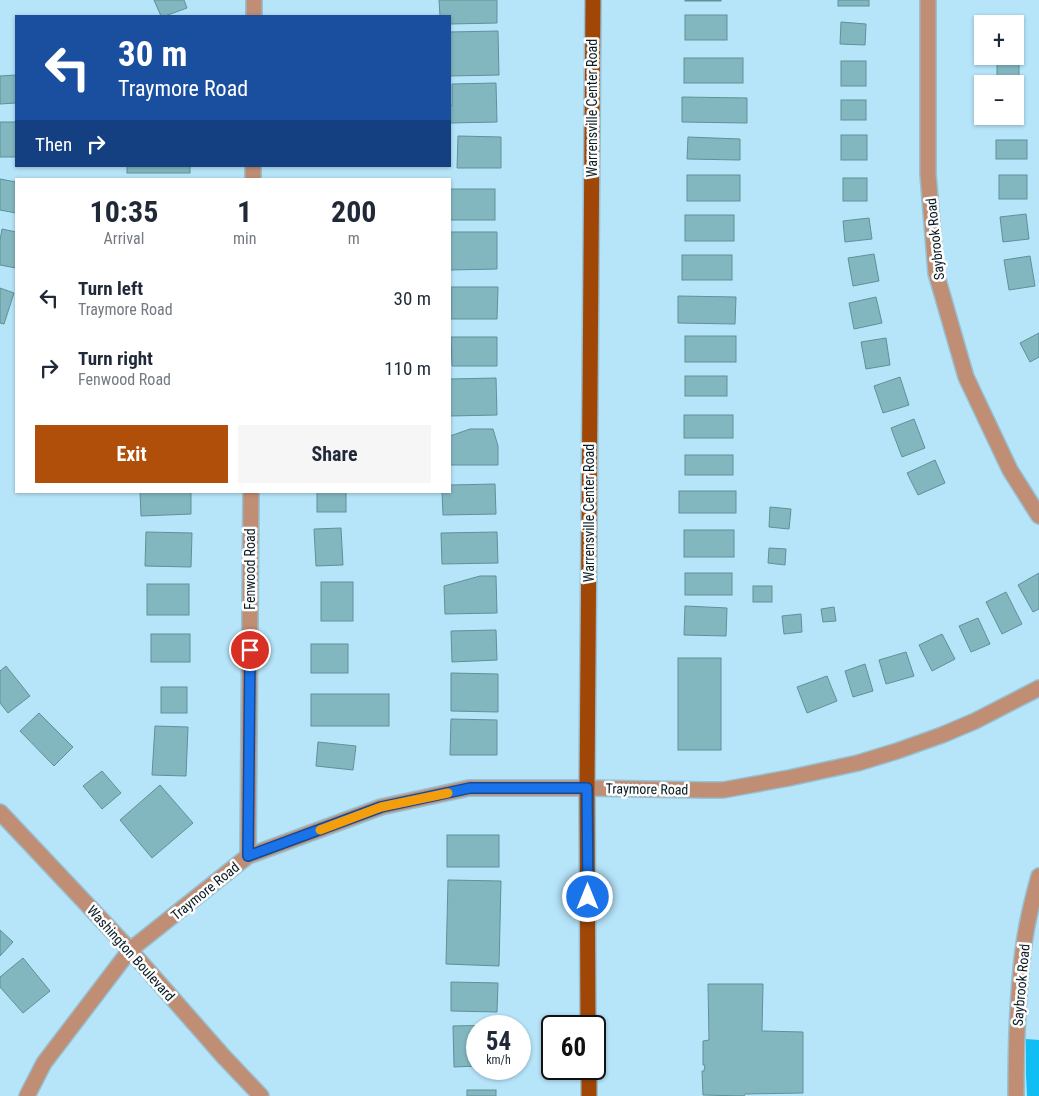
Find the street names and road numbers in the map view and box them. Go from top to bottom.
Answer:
street label: Warrensville Center Road [584,39,600,177]
street label: Saybrook Road [923,197,947,281]
street label: Warrensville Center Road [581,444,597,582]
street label: Fenwood Road [242,528,258,610]
street label: Traymore Road [605,780,689,798]
street label: Traymore Road [168,859,242,923]
street label: Washington Boulevard [84,902,178,1004]
street label: Saybrook Road [1009,943,1033,1027]

